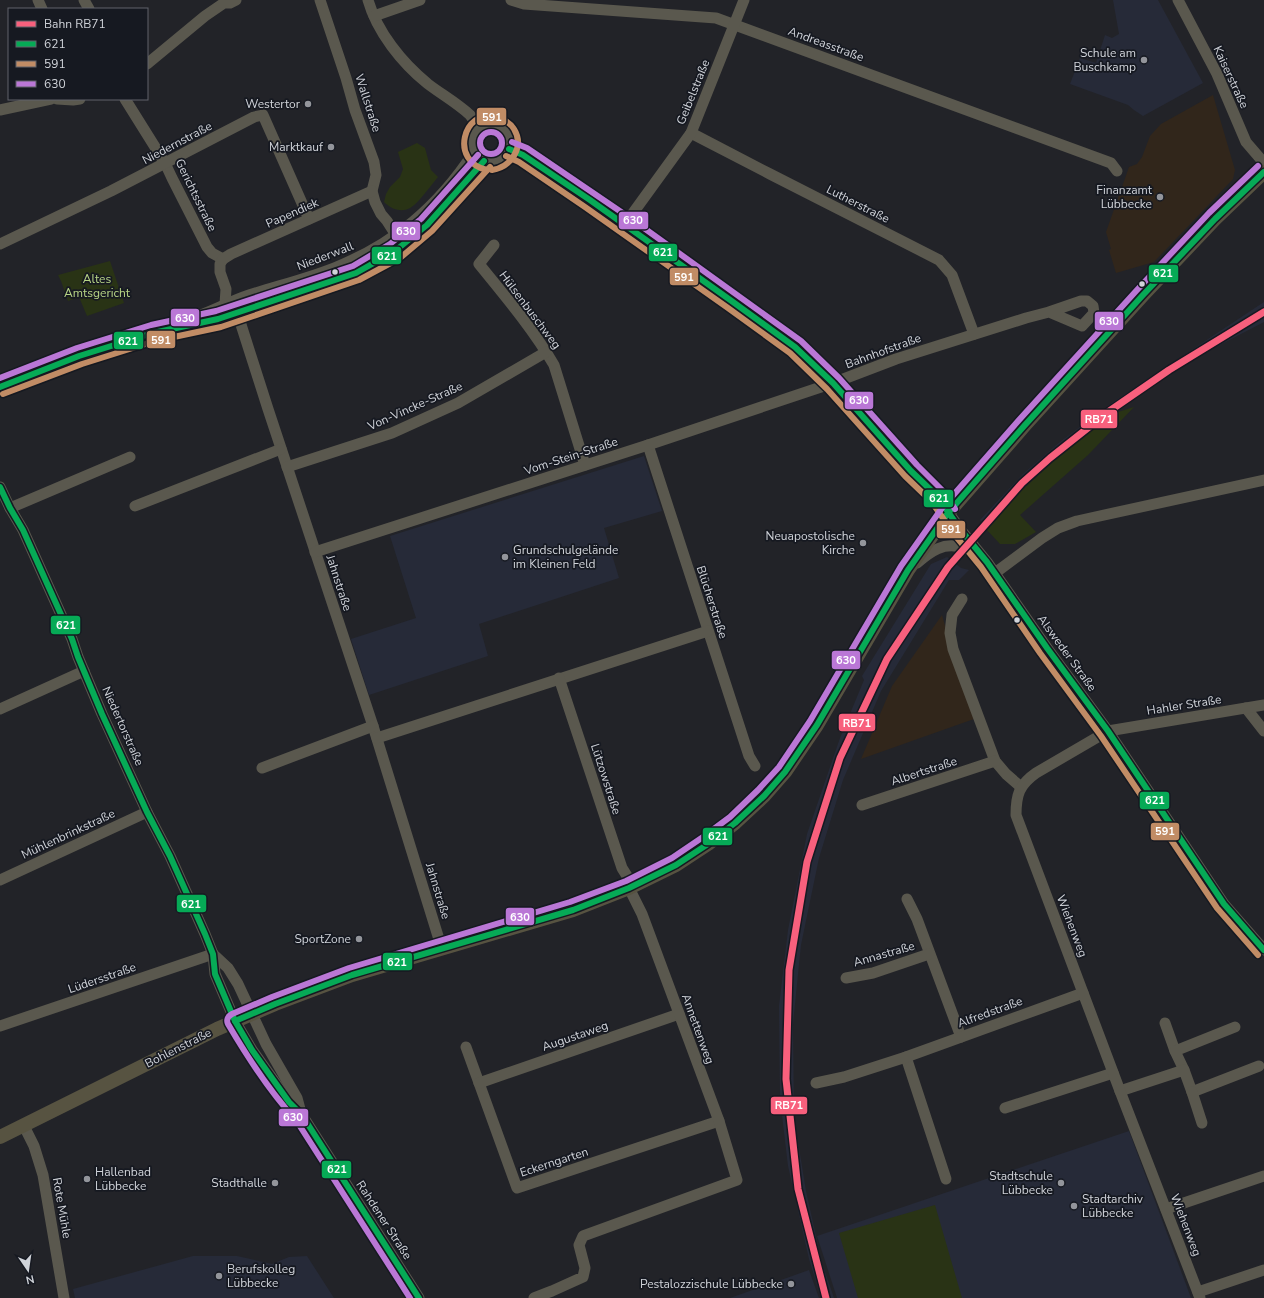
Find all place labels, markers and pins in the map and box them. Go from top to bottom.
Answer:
place label: Schule am Buschkamp [1073,45,1136,75]
marker: Schule am Buschkamp [1139,55,1149,65]
place label: Westertor [245,96,301,112]
marker: Westertor [303,99,313,109]
place label: Marktkauf [269,139,324,155]
marker: Marktkauf [326,142,336,152]
place label: Finanzamt Lübbecke [1096,182,1153,212]
marker: Finanzamt Lübbecke [1155,192,1165,202]
unlabelled marker [330,267,340,277]
unlabelled marker [1137,279,1147,289]
place label: Neuapostolische Kirche [766,528,855,558]
marker: Neuapostolische Kirche [858,538,868,548]
place label: Grundschulgelände im Kleinen Feld [513,542,618,572]
marker: Grundschulgelände im Kleinen Feld [500,552,510,562]
unlabelled marker [1012,615,1022,625]
place label: SportZone [294,931,351,947]
marker: SportZone [354,934,364,944]
place label: Hallenbad Lübbecke [95,1164,151,1194]
place label: Stadtschule Lübbecke [989,1168,1053,1198]
marker: Hallenbad Lübbecke [82,1174,92,1184]
place label: Stadthalle [211,1175,267,1191]
marker: Stadthalle [270,1178,280,1188]
marker: Stadtschule Lübbecke [1056,1178,1066,1188]
place label: Stadtarchiv Lübbecke [1082,1191,1144,1221]
marker: Stadtarchiv Lübbecke [1069,1201,1079,1211]
place label: Berufskolleg Lübbecke [227,1261,295,1291]
marker: Berufskolleg Lübbecke [214,1271,224,1281]
place label: Pestalozzischule Lübbecke [640,1276,783,1292]
marker: Pestalozzischule Lübbecke [786,1279,796,1289]

